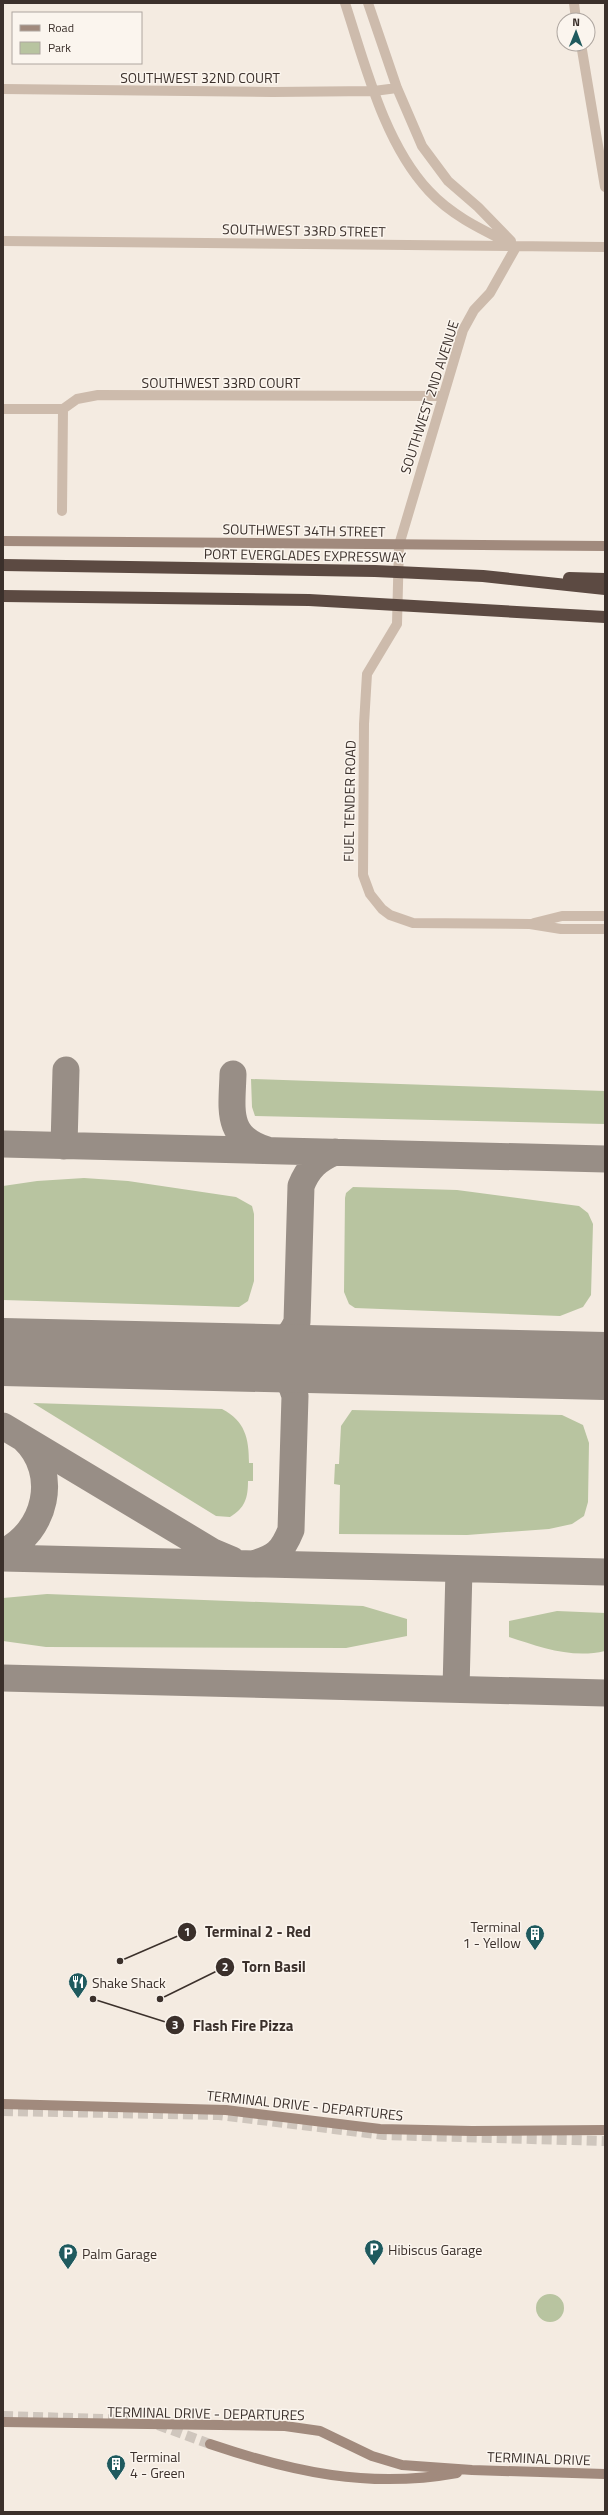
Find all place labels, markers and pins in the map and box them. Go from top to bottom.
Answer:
place label: Terminal 1 - Yellow [463,1916,521,1953]
callout: Terminal 2 - Red [177,1918,319,1945]
building icon: Terminal 1 - Yellow [524,1923,546,1951]
callout: Torn Basil [215,1953,314,1980]
restaurant icon: Shake Shack [67,1971,89,1999]
place label: Shake Shack [92,1972,166,1993]
callout: Flash Fire Pizza [165,2012,301,2039]
parking icon: Hibiscus Garage [363,2238,385,2266]
place label: Hibiscus Garage [388,2239,482,2260]
parking icon: Palm Garage [57,2242,79,2270]
place label: Palm Garage [82,2243,157,2264]
place label: Terminal 4 - Green [130,2446,185,2483]
building icon: Terminal 4 - Green [105,2453,127,2481]

